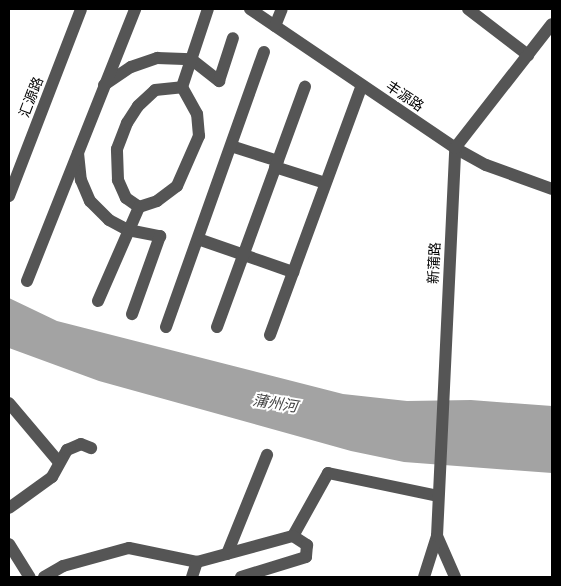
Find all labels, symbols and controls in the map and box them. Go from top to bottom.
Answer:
street label: 汇源路 [16,74,46,120]
street label: 丰源路 [383,77,427,115]
street label: 新蒲路 [425,242,443,284]
water label: 蒲州河 [251,392,299,416]

